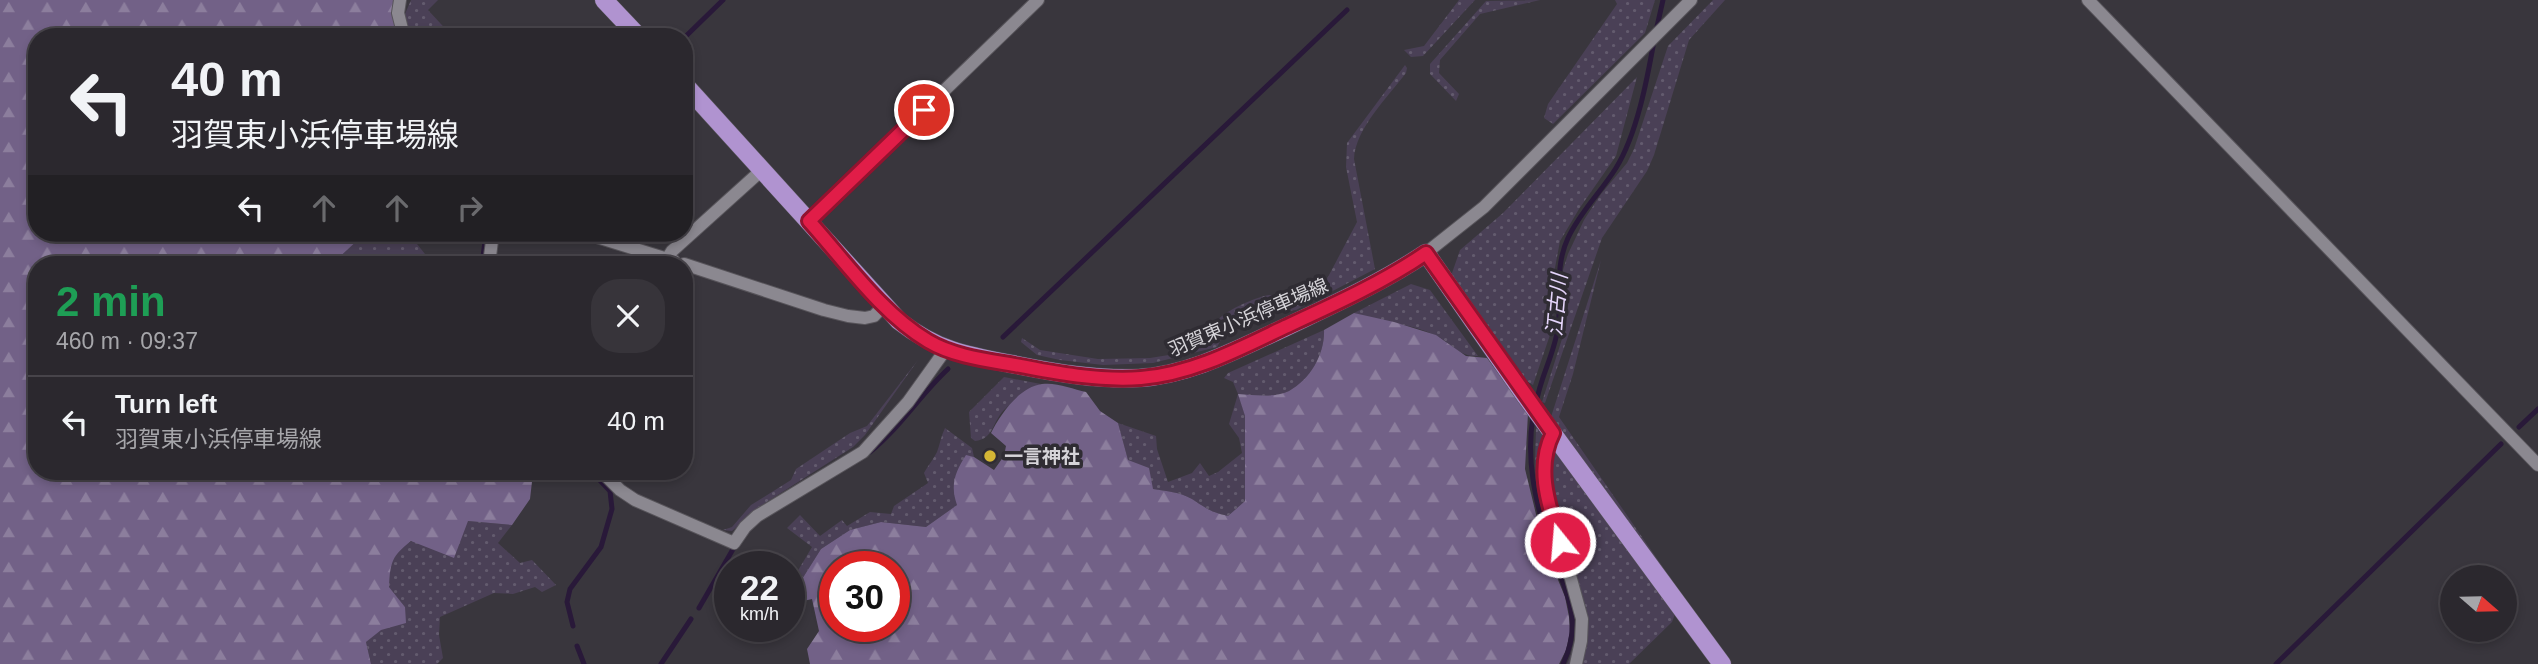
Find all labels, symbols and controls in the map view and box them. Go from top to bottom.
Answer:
text: 40 m [171,52,283,106]
icon: left [56,56,147,147]
pin [894,80,954,140]
icon: arrive [905,91,943,129]
text: 羽賀東小浜停車場線 [171,117,459,153]
icon: left [232,189,270,227]
icon: ahead [305,189,343,227]
icon: ahead [378,189,416,227]
icon: right [451,189,489,227]
water label: 江古川 [1542,271,1571,337]
street label: 羽賀東小浜停車場線 [1165,274,1331,361]
text: 2 min [56,278,166,325]
button: close [591,279,665,353]
text: 460 m · 09:37 [56,328,198,354]
text: Turn left [115,389,217,419]
icon: left [56,403,94,441]
text: 40 m [607,406,665,436]
text: 羽賀東小浜停車場線 [115,426,322,452]
place label: 一言神社 [1004,446,1080,467]
marker: 一言神社 [982,448,998,464]
position arrow [1523,505,1597,579]
speed limit sign: 30 [819,551,910,642]
north arrow [2440,565,2516,642]
map controls [2440,565,2517,642]
text: 22 [740,568,779,607]
text: km/h [740,604,779,624]

